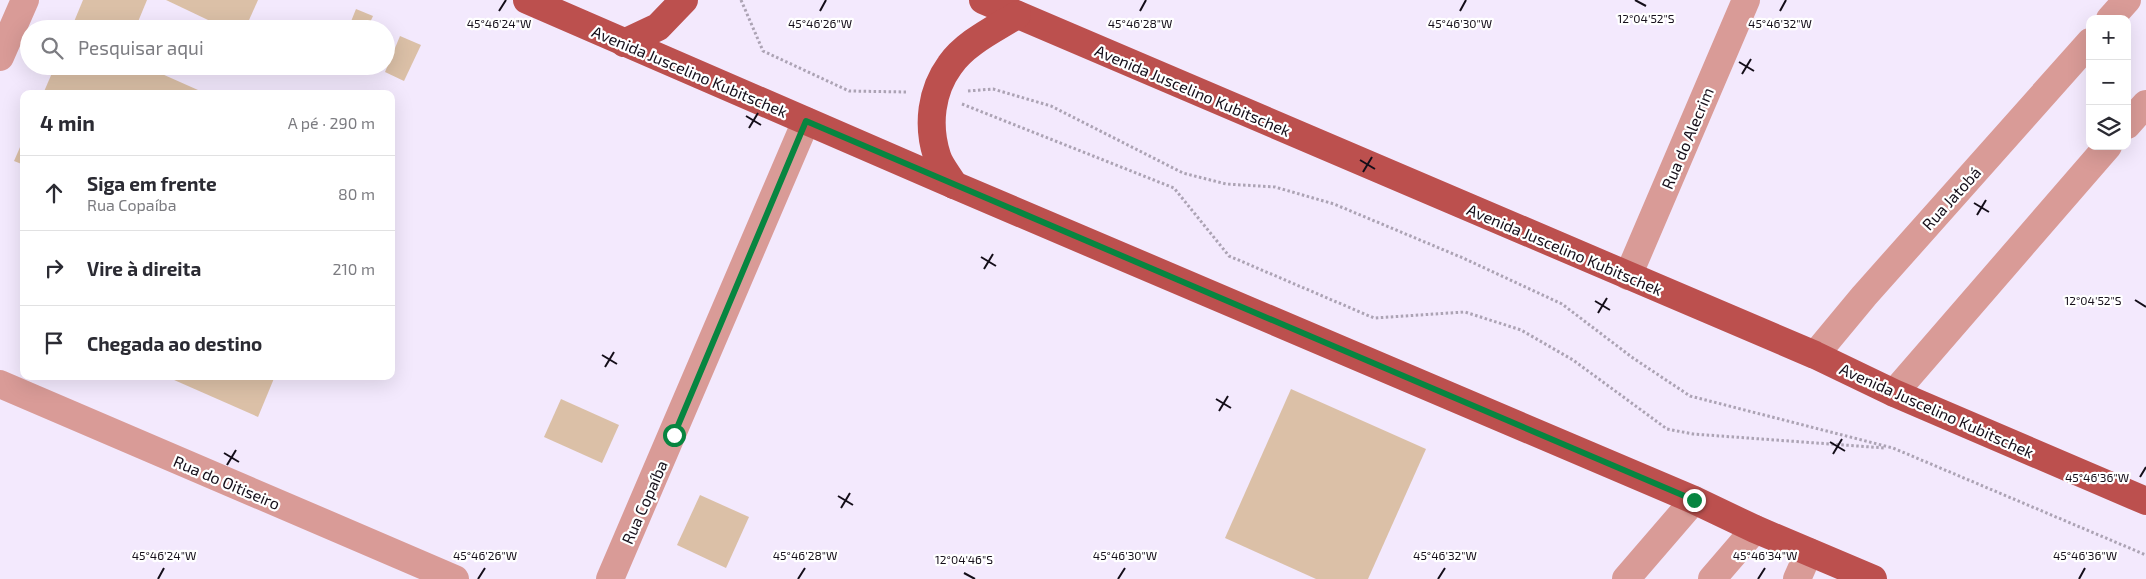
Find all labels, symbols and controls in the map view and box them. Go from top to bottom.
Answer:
text: 12°04'52"S [1617,11,1675,25]
map controls [2086,15,2131,150]
button: + [2086,15,2131,60]
text: 45°46'24"W [467,16,531,30]
text: 45°46'26"W [788,16,852,30]
text: 45°46'28"W [1108,16,1172,30]
text: 45°46'30"W [1428,16,1492,30]
text: 45°46'32"W [1748,16,1812,30]
search box [20,20,395,75]
street label: Avenida Juscelino Kubitschek [589,21,791,121]
icon: search [38,34,66,62]
text: Pesquisar aqui [78,36,204,59]
street label: Avenida Juscelino Kubitschek [1092,40,1294,140]
button: − [2086,60,2131,105]
street label: Rua do Alecrim [1657,84,1717,192]
button: layers [2086,105,2131,150]
text: 4 min [40,110,95,135]
text: A pé · 290 m [288,113,375,132]
street label: Rua Jatobá [1918,163,1984,233]
text: Siga em frente [87,172,217,195]
icon: ahead [40,179,68,207]
text: 80 m [338,184,375,203]
text: Rua Copaíba [87,195,177,214]
street label: Avenida Juscelino Kubitschek [1464,199,1666,299]
icon: right [40,254,68,282]
text: Vire à direita [87,257,201,280]
text: 210 m [332,259,375,278]
text: 12°04'52"S [2064,293,2122,307]
icon: arrive [40,329,68,357]
text: Chegada ao destino [87,332,262,355]
street label: Avenida Juscelino Kubitschek [1837,359,2037,461]
route start [663,424,686,447]
street label: Rua do Oitiseiro [171,451,283,513]
street label: Rua Copaíba [617,457,671,547]
text: 45°46'36"W [2065,470,2129,484]
route end [1683,489,1706,512]
text: 45°46'24"W [132,548,196,562]
text: 45°46'26"W [453,548,517,562]
text: 45°46'28"W [773,548,837,562]
text: 45°46'30"W [1093,548,1157,562]
text: 45°46'32"W [1413,548,1477,562]
text: 45°46'34"W [1733,548,1797,562]
text: 45°46'36"W [2053,548,2117,562]
text: 12°04'46"S [935,552,993,566]

